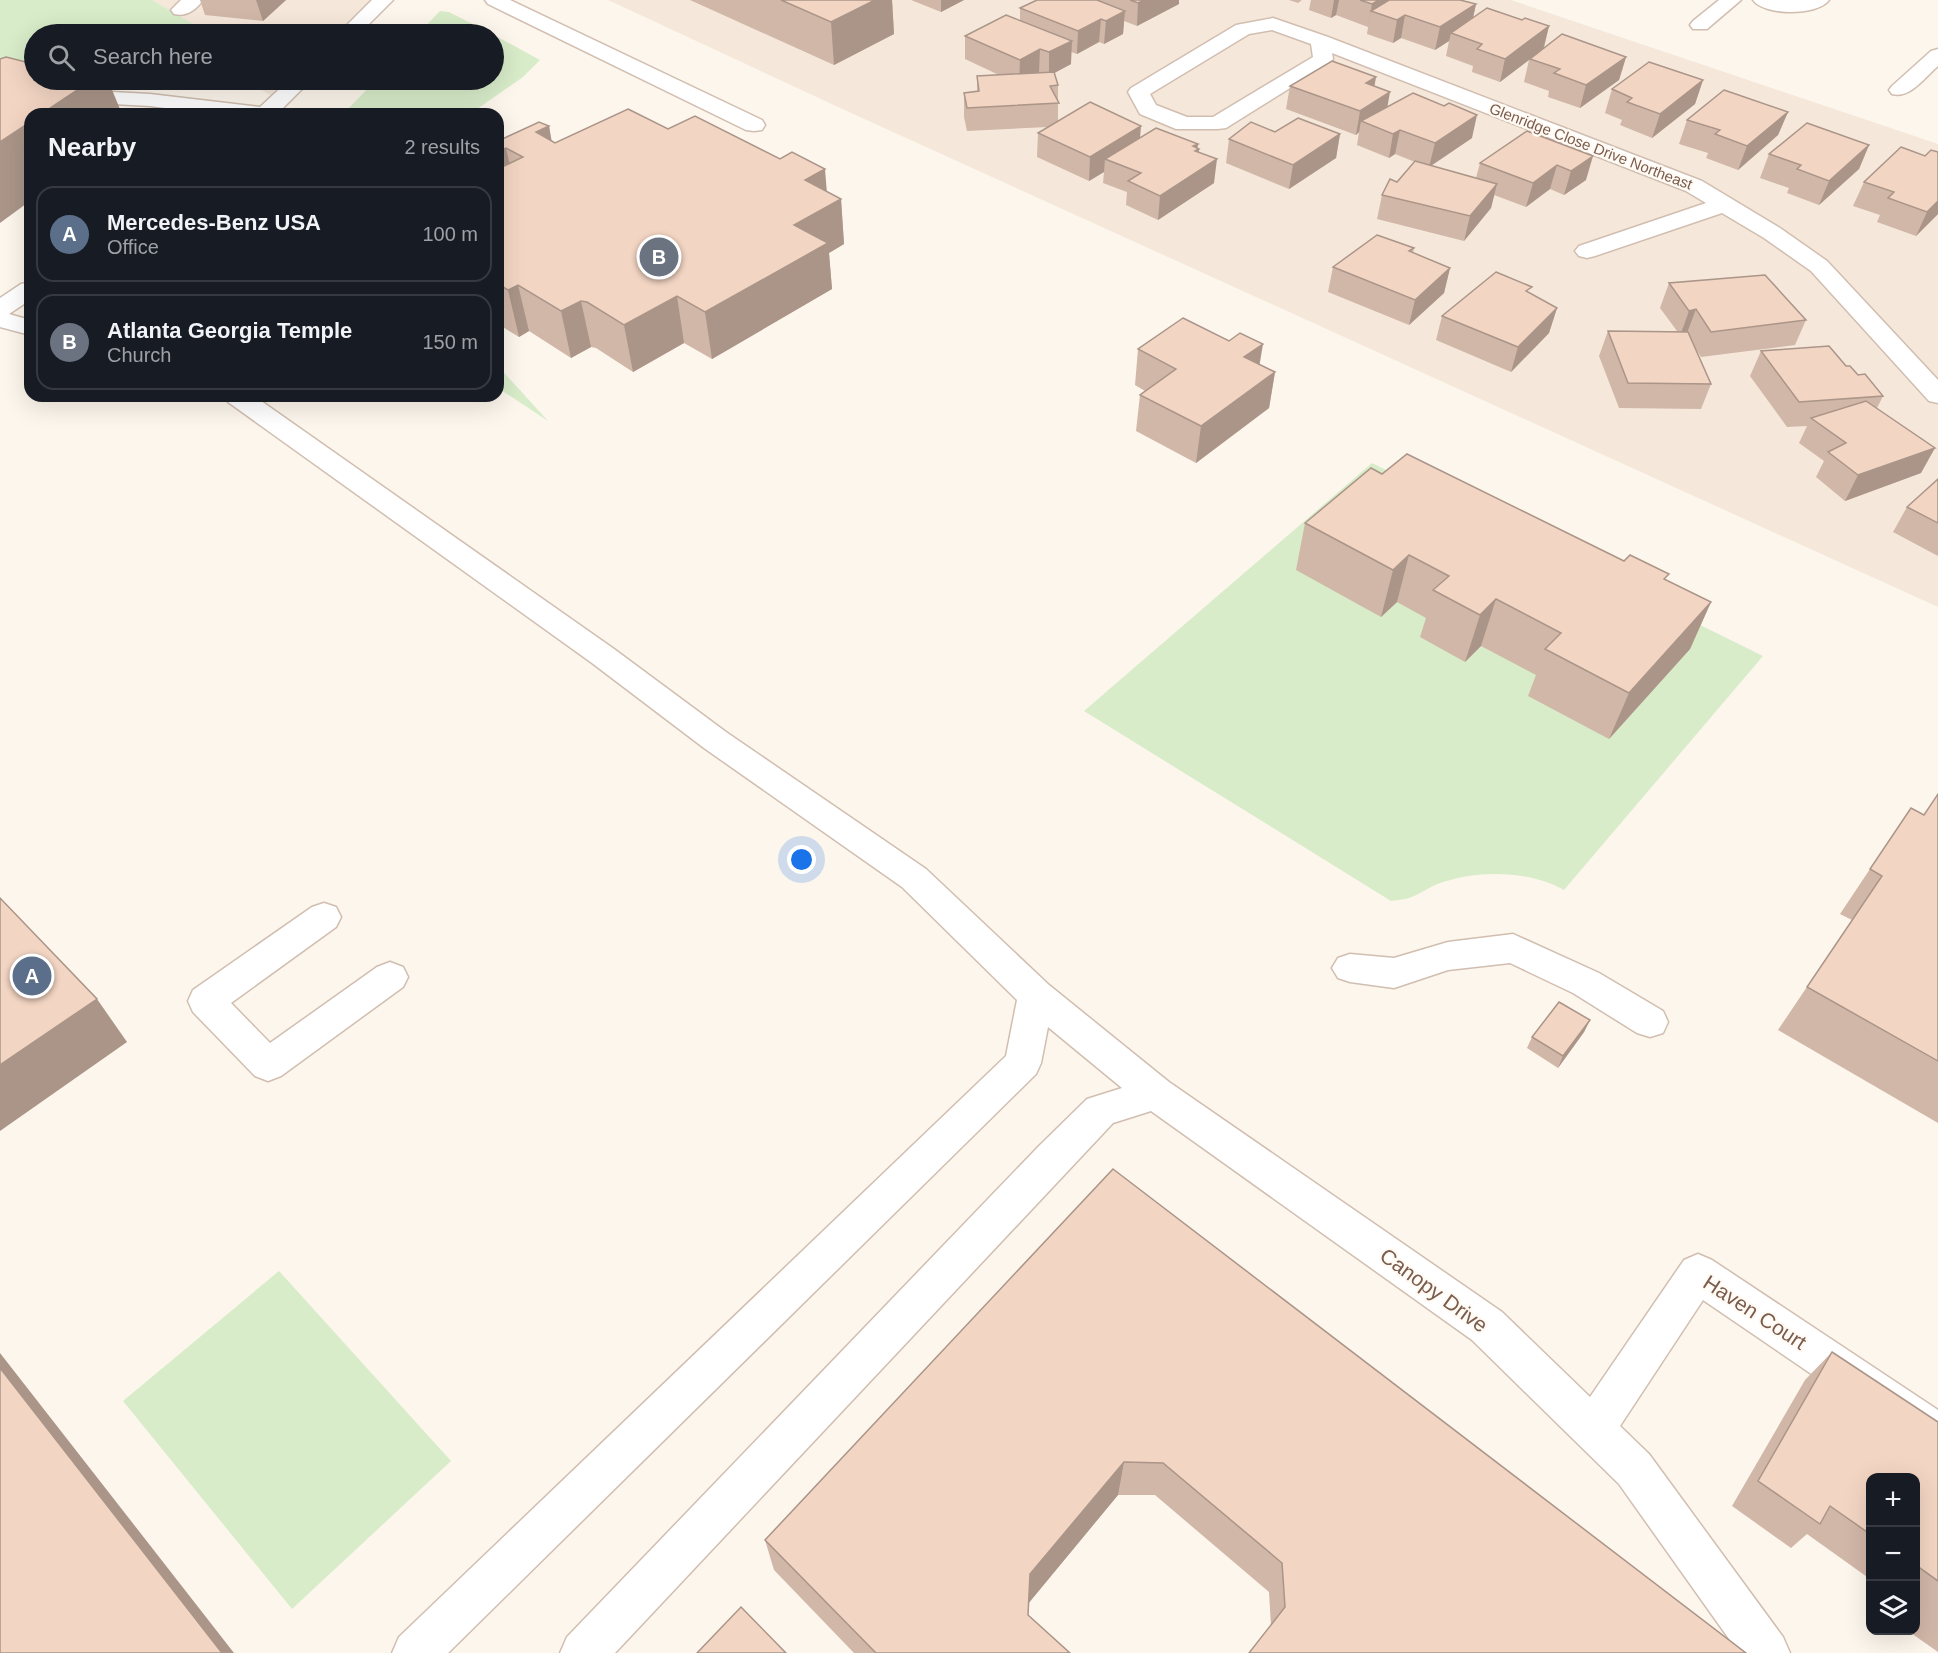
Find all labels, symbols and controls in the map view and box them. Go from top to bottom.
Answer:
search box [24,24,504,90]
icon: search [45,41,78,74]
text: Search here [93,44,213,69]
street label: Glenridge Close Drive Northeast [1487,99,1696,193]
text: Nearby [48,132,136,162]
text: 2 results [404,136,480,158]
text: Mercedes-Benz USA [107,210,321,235]
text: A [62,223,77,245]
text: 100 m [422,223,478,245]
pin: B [640,234,678,280]
text: Office [107,236,159,258]
text: Atlanta Georgia Temple [107,318,352,343]
text: B [62,331,77,353]
text: 150 m [422,331,478,353]
text: Church [107,344,171,366]
your location [787,845,816,874]
pin: A [12,954,51,998]
street label: Canopy Drive [1376,1243,1492,1337]
street label: Haven Court [1699,1270,1811,1354]
map controls [1866,1473,1920,1635]
button: + [1866,1473,1920,1527]
button: − [1866,1527,1920,1581]
button: layers [1866,1581,1920,1635]

